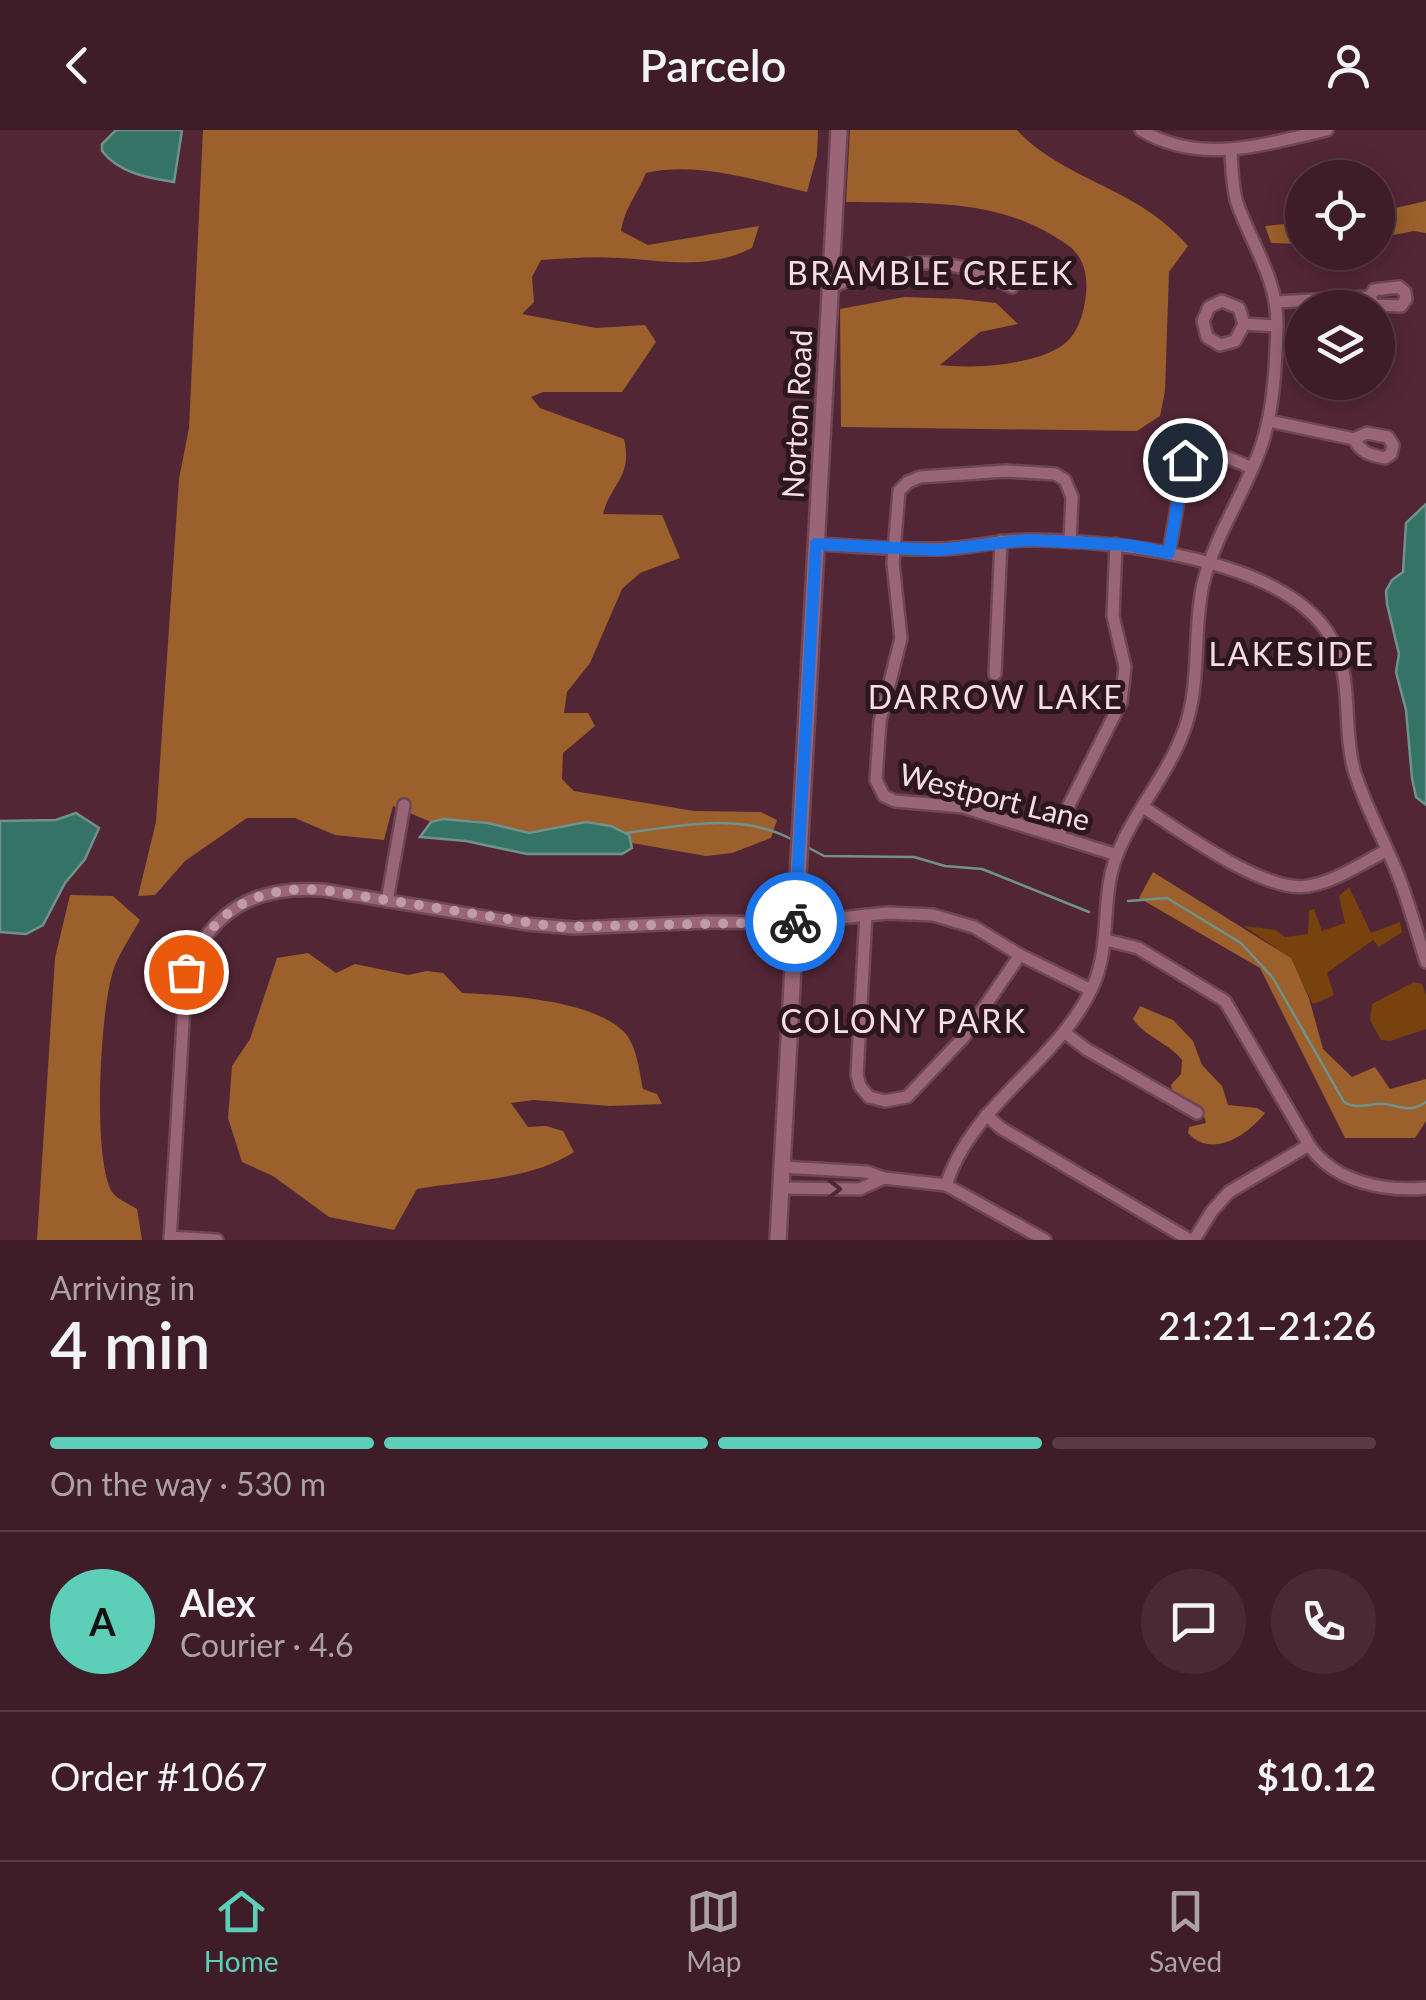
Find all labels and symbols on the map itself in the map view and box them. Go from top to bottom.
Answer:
district label: BRAMBLE CREEK [787,253,1075,292]
street label: Norton Road [774,329,818,499]
pin [1143,418,1228,503]
district label: LAKESIDE [1209,634,1375,673]
district label: DARROW LAKE [868,677,1124,716]
street label: Westport Lane [896,755,1094,837]
courier [745,872,845,972]
pin [144,930,229,1015]
district label: COLONY PARK [781,1001,1027,1040]
one-way arrow [827,1178,842,1200]

